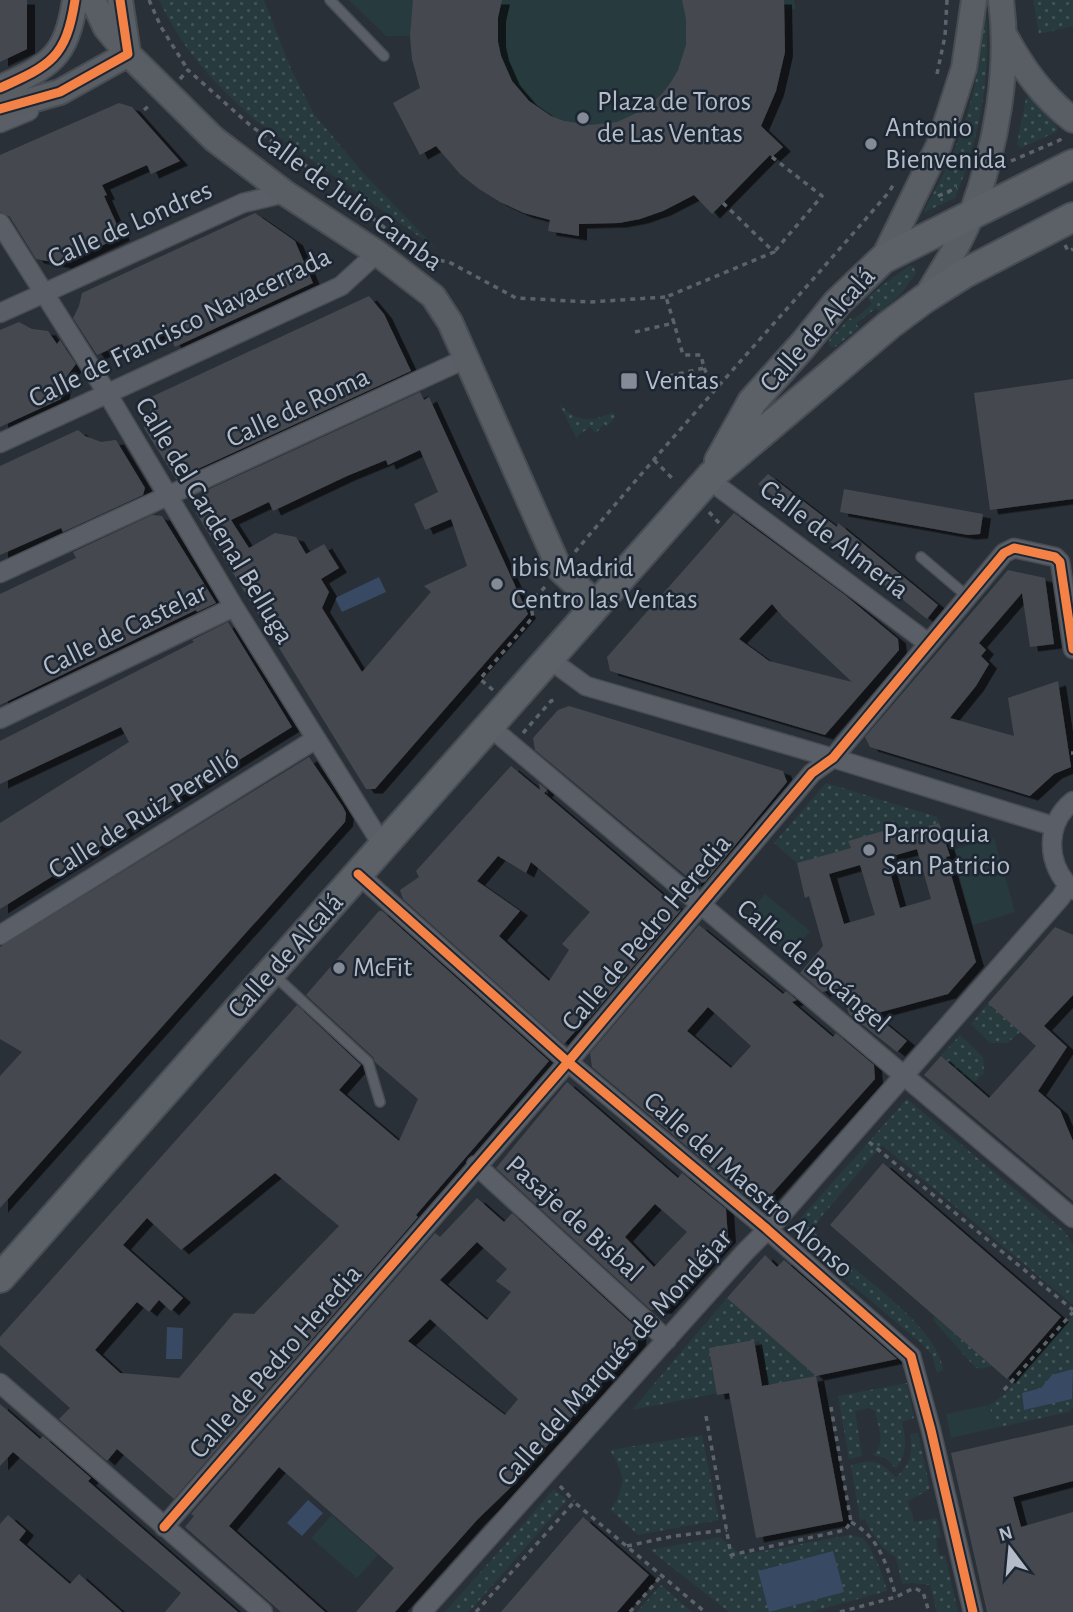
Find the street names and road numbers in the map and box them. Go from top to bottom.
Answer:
street label: Calle de Julio Camba [251,123,447,277]
street label: Calle de Londres [44,176,216,274]
street label: Calle de Francisco Navacerrada [25,243,335,413]
street label: Calle de Alcalá [755,262,881,398]
street label: Calle de Roma [222,363,374,453]
street label: Calle del Cardenal Belluga [129,393,299,649]
street label: Calle de Almería [754,475,914,605]
street label: Calle de Castelar [39,578,211,682]
street label: Calle de Ruiz Perelló [44,745,244,885]
street label: Calle de Pedro Heredia [557,829,737,1036]
street label: Calle de Alcalá [223,888,349,1024]
street label: Calle de Bocángel [731,894,895,1038]
street label: Calle del Maestro Alonso [638,1087,858,1283]
street label: Pasaje de Bisbal [500,1151,648,1287]
street label: Calle del Marqués de Mondéjar [492,1224,738,1492]
street label: Calle de Pedro Heredia [185,1260,368,1464]

